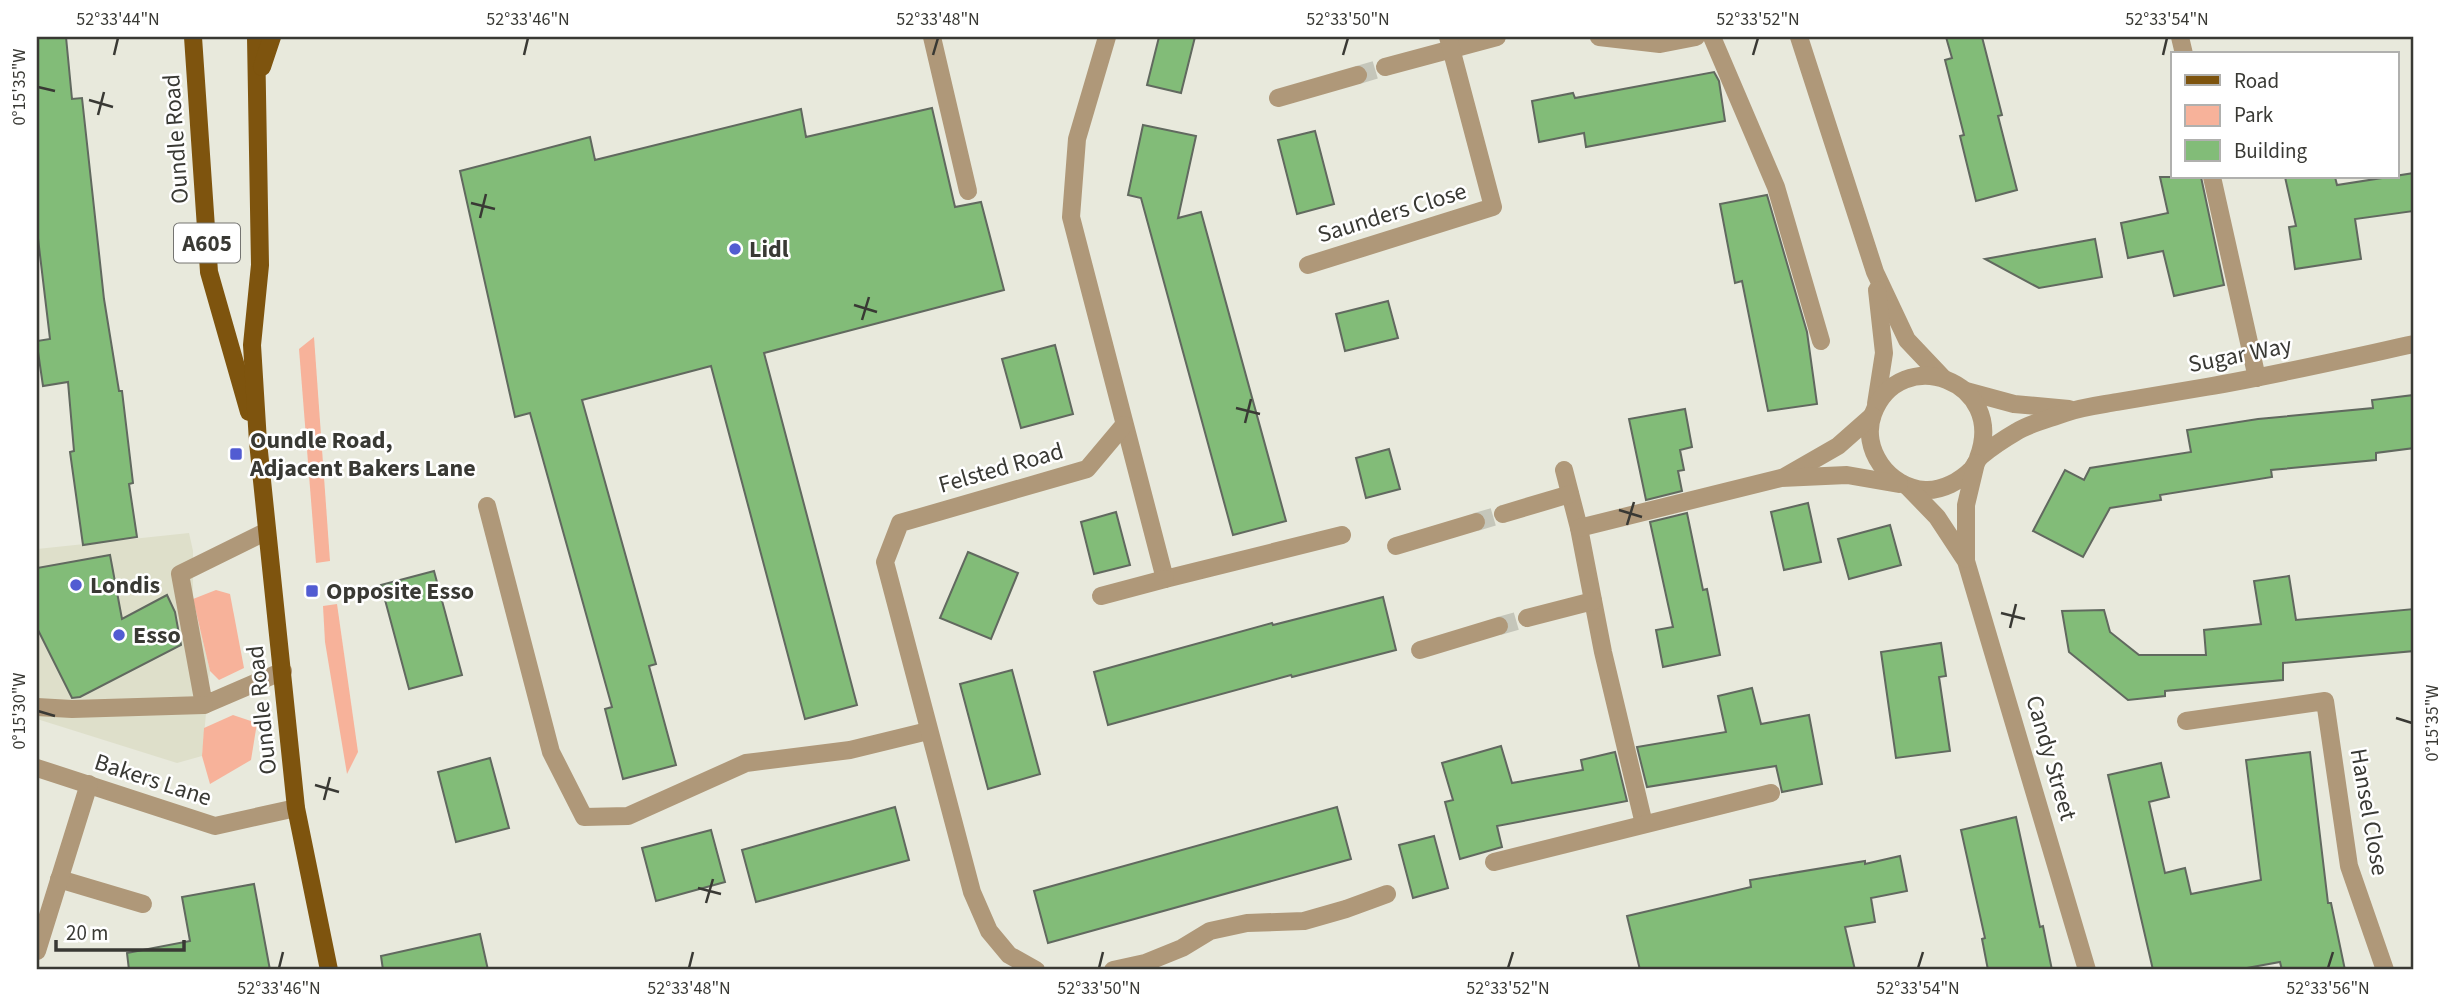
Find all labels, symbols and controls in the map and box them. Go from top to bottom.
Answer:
text: 52°33'44"N [76,7,160,32]
text: 52°33'46"N [486,7,570,32]
text: 52°33'48"N [896,7,980,32]
text: 52°33'50"N [1306,7,1390,32]
text: 52°33'52"N [1716,7,1800,32]
text: 52°33'54"N [2125,7,2209,32]
text: 0°15'35"W [7,49,32,126]
legend [2171,52,2398,178]
text: Road [2234,66,2279,96]
street label: Oundle Road [154,73,198,205]
text: Park [2234,100,2274,130]
text: Building [2234,136,2308,166]
street label: Saunders Close [1313,174,1471,252]
road number: A605 [174,224,240,262]
place label: Lidl [749,232,789,267]
marker: Lidl [727,241,743,257]
street label: Sugar Way [2185,328,2295,382]
place label: Oundle Road, Adjacent Bakers Lane [249,423,476,486]
street label: Felsted Road [934,433,1068,503]
marker: Oundle Road, Adjacent Bakers Lane [228,446,244,462]
place label: Londis [90,568,160,603]
place label: Opposite Esso [326,574,474,609]
marker: Londis [68,577,84,593]
marker: Opposite Esso [304,583,320,599]
place label: Esso [133,618,181,653]
marker: Esso [111,627,127,643]
street label: Oundle Road [238,644,286,776]
text: 0°15'30"W [7,673,32,750]
text: 0°15'35"W [2420,685,2445,762]
street label: Candy Street [2016,691,2086,825]
street label: Bakers Lane [90,745,216,815]
street label: Hansel Close [2341,746,2397,878]
scale bar [56,909,184,953]
text: 20 m [66,918,108,948]
text: 52°33'46"N [237,976,321,1001]
text: 52°33'48"N [647,976,731,1001]
text: 52°33'50"N [1057,976,1141,1001]
text: 52°33'52"N [1466,976,1550,1001]
text: 52°33'54"N [1876,976,1960,1001]
text: 52°33'56"N [2286,976,2370,1001]

